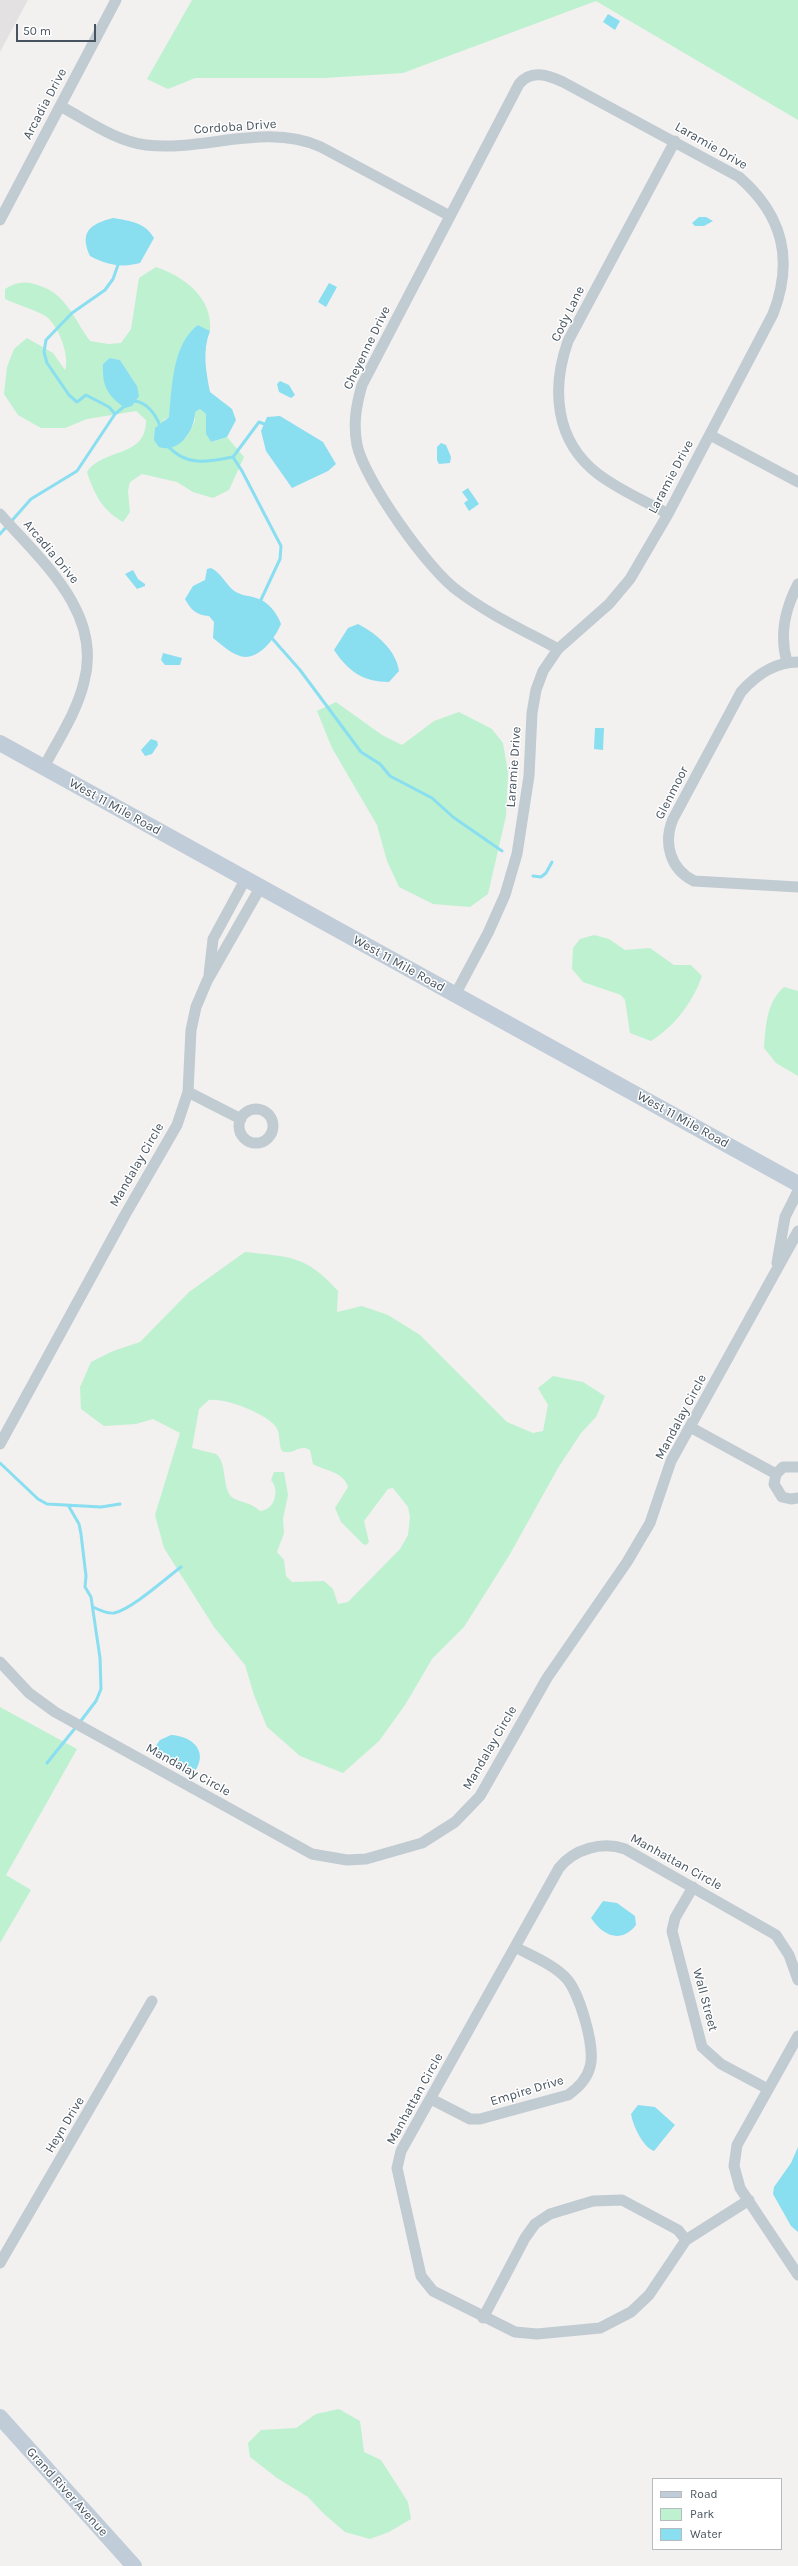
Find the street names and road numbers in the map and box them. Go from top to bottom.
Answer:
street label: Arcadia Drive [20,66,70,142]
street label: Cordoba Drive [193,116,277,138]
street label: Laramie Drive [672,119,750,173]
street label: Cody Lane [548,284,588,344]
street label: Cheyenne Drive [340,304,394,392]
street label: Laramie Drive [645,437,697,517]
street label: Arcadia Drive [20,517,82,587]
street label: Laramie Drive [503,726,525,808]
street label: Glenmoor [652,764,692,822]
street label: West 11 Mile Road [66,775,164,839]
street label: West 11 Mile Road [350,932,448,996]
street label: West 11 Mile Road [634,1088,732,1152]
street label: Mandalay Circle [107,1120,167,1210]
street label: Mandalay Circle [652,1372,710,1462]
street label: Mandalay Circle [460,1703,520,1793]
street label: Mandalay Circle [143,1740,233,1800]
street label: Manhattan Circle [627,1830,725,1894]
street label: Wall Street [689,1967,721,2033]
street label: Manhattan Circle [383,2050,447,2148]
street label: Empire Drive [488,2072,566,2110]
street label: Heyn Drive [42,2094,88,2156]
street label: Grand River Avenue [23,2444,111,2540]

